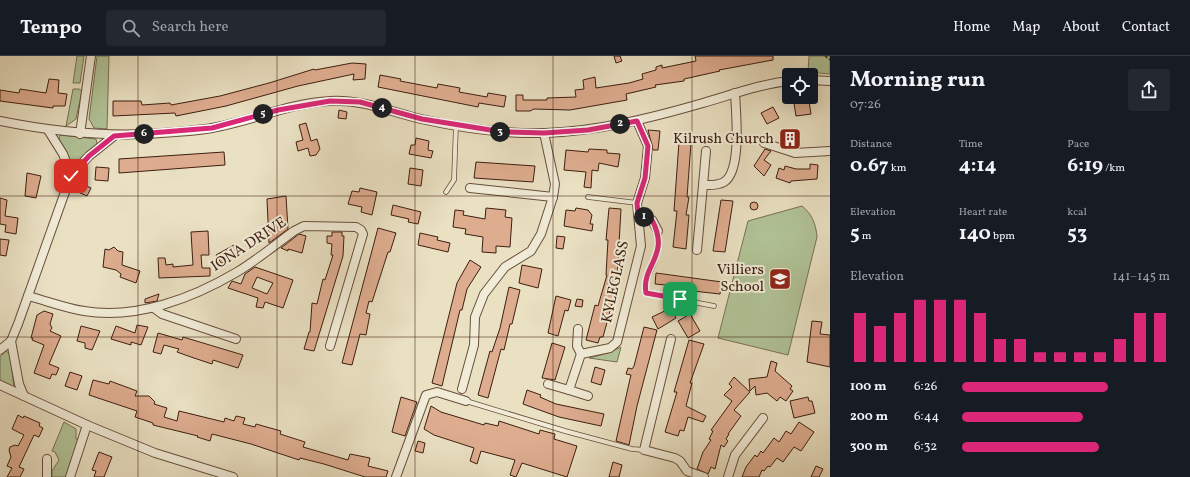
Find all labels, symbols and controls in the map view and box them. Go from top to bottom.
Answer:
search box [106,10,386,46]
text: Tempo [20,15,82,41]
icon: search [120,17,142,39]
text: Search here [152,17,229,38]
text: Home [953,18,990,37]
text: Map [1012,18,1040,37]
text: About [1062,18,1100,37]
text: Contact [1122,18,1170,37]
text: Morning run [850,65,985,96]
map controls [782,68,818,104]
button: locate [782,68,818,104]
button: share [1128,69,1170,111]
text: 07:26 [850,96,881,114]
pin: 4 [372,98,392,118]
text: 4 [379,100,385,115]
pin: 5 [253,104,273,124]
text: 5 [260,106,266,121]
pin: 2 [610,114,630,134]
text: 2 [617,116,623,131]
pin: 3 [490,122,510,142]
pin: 6 [134,124,154,144]
text: 3 [497,124,503,139]
text: 6 [141,126,147,141]
building icon: Kilrush Church [777,126,803,152]
place label: Kilrush Church [673,129,774,150]
text: Distance [850,137,892,152]
text: Time [959,137,983,152]
text: Pace [1067,137,1089,152]
text: 0.67 [850,152,889,180]
text: 4:14 [959,152,997,180]
text: 6:19 [1067,152,1103,180]
pin [54,159,88,193]
text: km [889,161,906,176]
text: /km [1103,161,1125,176]
icon: check [60,165,82,187]
text: Elevation [850,205,896,220]
text: Heart rate [959,205,1007,220]
text: kcal [1067,205,1087,220]
pin: 1 [634,207,654,227]
text: 1 [642,209,646,224]
street label: IONA DRIVE [207,213,291,277]
text: 5 [850,220,860,248]
text: 140 [959,220,991,248]
text: 53 [1067,220,1087,248]
text: m [860,229,872,244]
text: bpm [991,229,1015,244]
street label: KYLEGLASS [597,239,635,325]
place label: Villiers School [717,260,764,298]
school or university icon: Villiers School [767,266,793,292]
text: Elevation [850,268,904,286]
text: 141–145 m [1112,268,1170,286]
pin [663,282,697,316]
icon: arrive [669,288,691,310]
text: 100 m [850,378,887,396]
text: 6:26 [914,378,937,396]
text: 200 m [850,408,888,426]
text: 6:44 [914,408,939,426]
text: 300 m [850,438,888,456]
text: 6:32 [914,438,937,456]

